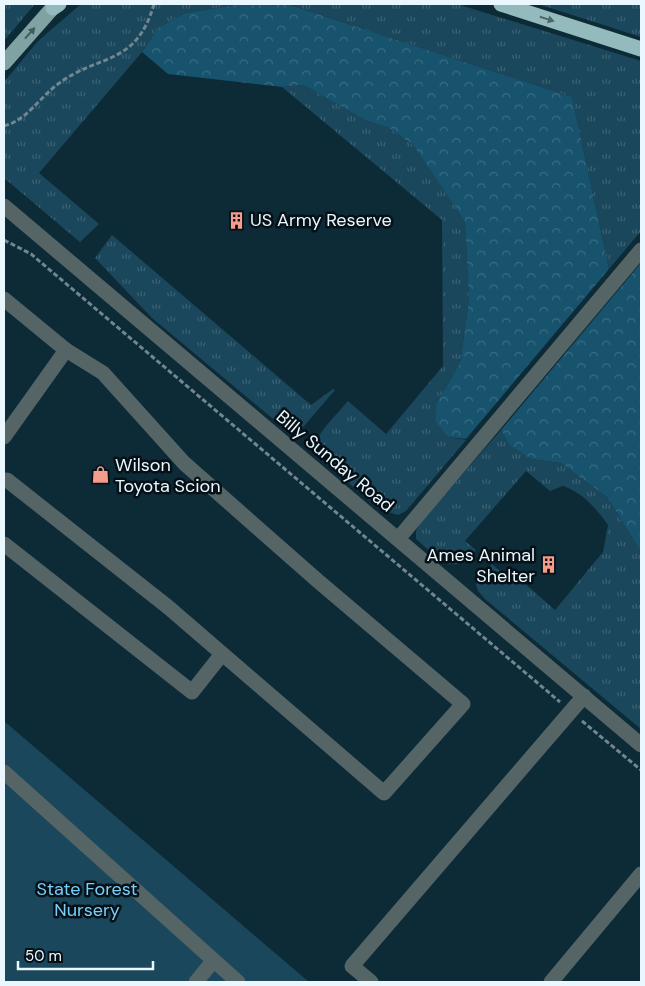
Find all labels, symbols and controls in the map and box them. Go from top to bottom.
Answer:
one-way arrow [540,15,555,23]
one-way arrow [24,28,36,40]
place label: US Army Reserve [250,208,392,232]
building icon: US Army Reserve [226,210,246,230]
street label: Billy Sunday Road [271,405,399,517]
place label: Wilson Toyota Scion [115,453,221,498]
shop icon: Wilson Toyota Scion [91,465,111,485]
place label: Ames Animal Shelter [427,543,535,588]
building icon: Ames Animal Shelter [539,555,559,575]
park label: State Forest Nursery [36,877,138,922]
scale bar [18,938,152,970]
text: 50 m [25,946,62,966]

